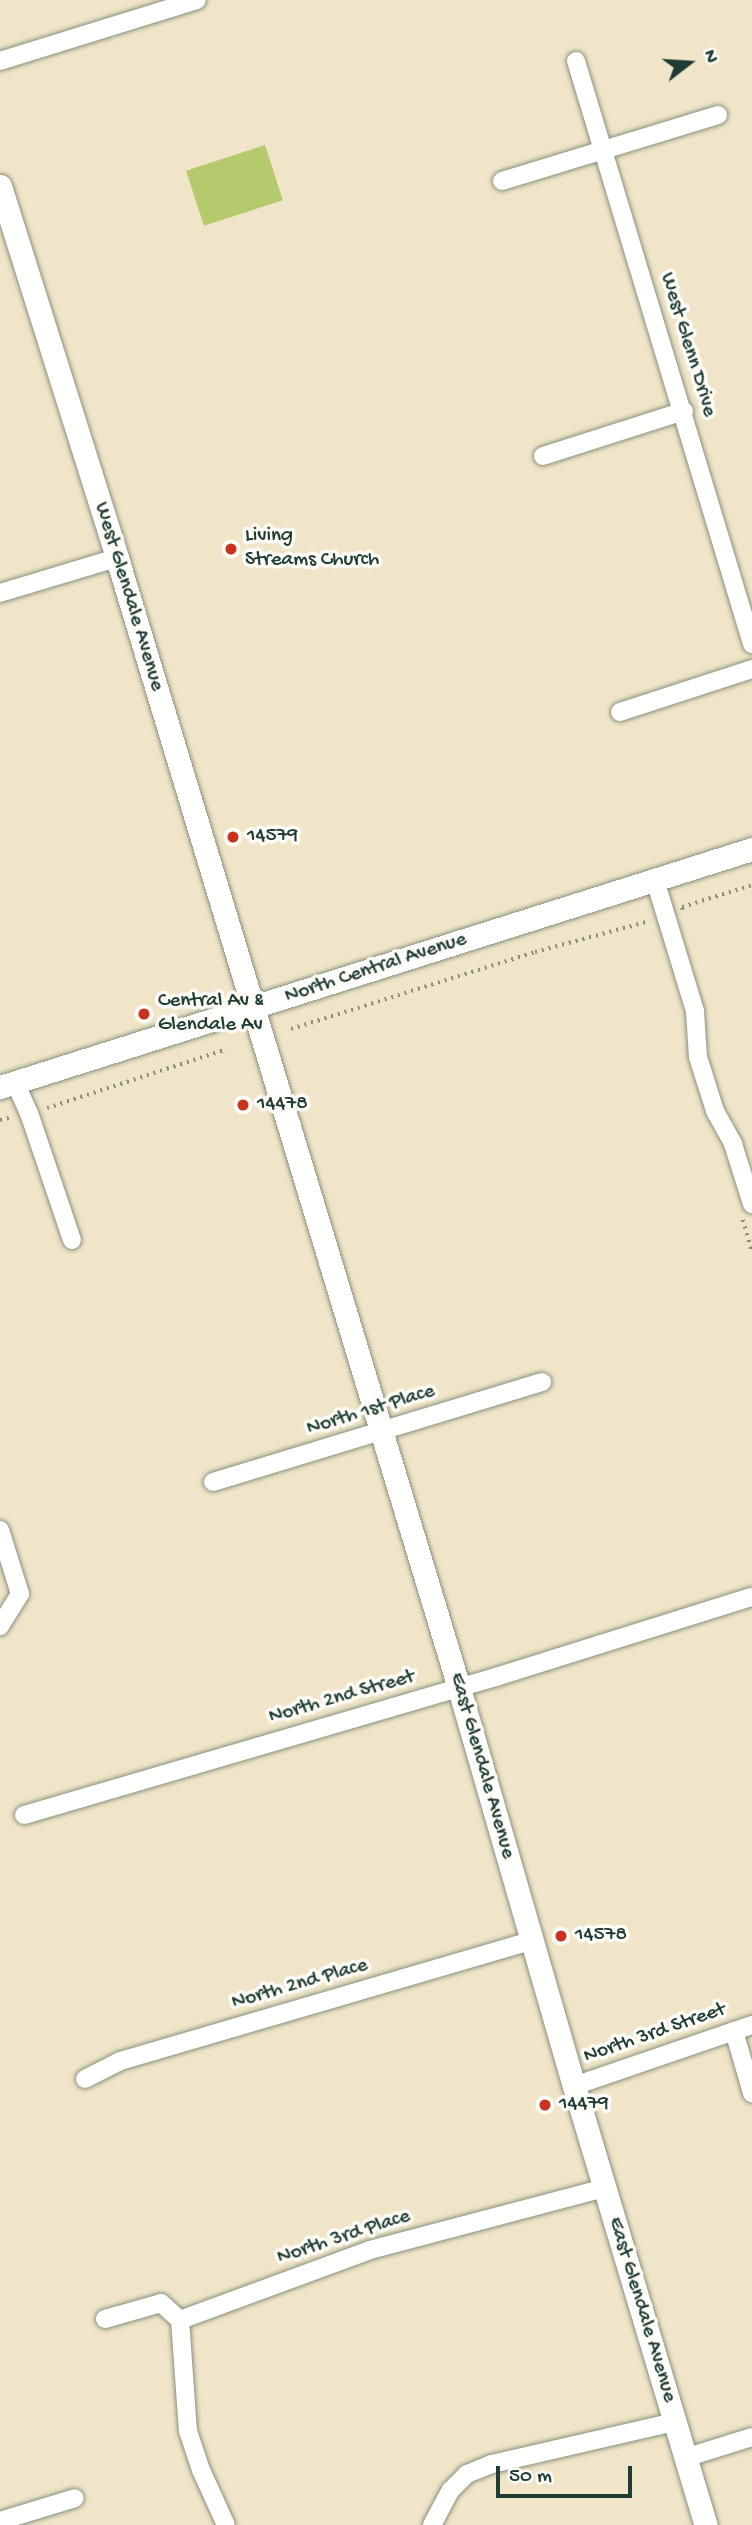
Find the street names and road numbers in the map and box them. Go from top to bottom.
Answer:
street label: West Glenn Drive [653,270,721,420]
street label: West Glendale Avenue [87,499,169,695]
street label: North Central Avenue [282,928,470,1010]
street label: North 1st Place [304,1380,438,1442]
street label: North 2nd Street [266,1665,418,1731]
street label: East Glendale Avenue [442,1670,520,1862]
street label: North 2nd Place [229,1954,371,2016]
street label: North 3rd Street [581,1998,729,2070]
street label: North 3rd Place [274,2205,414,2271]
street label: East Glendale Avenue [601,2214,681,2406]

